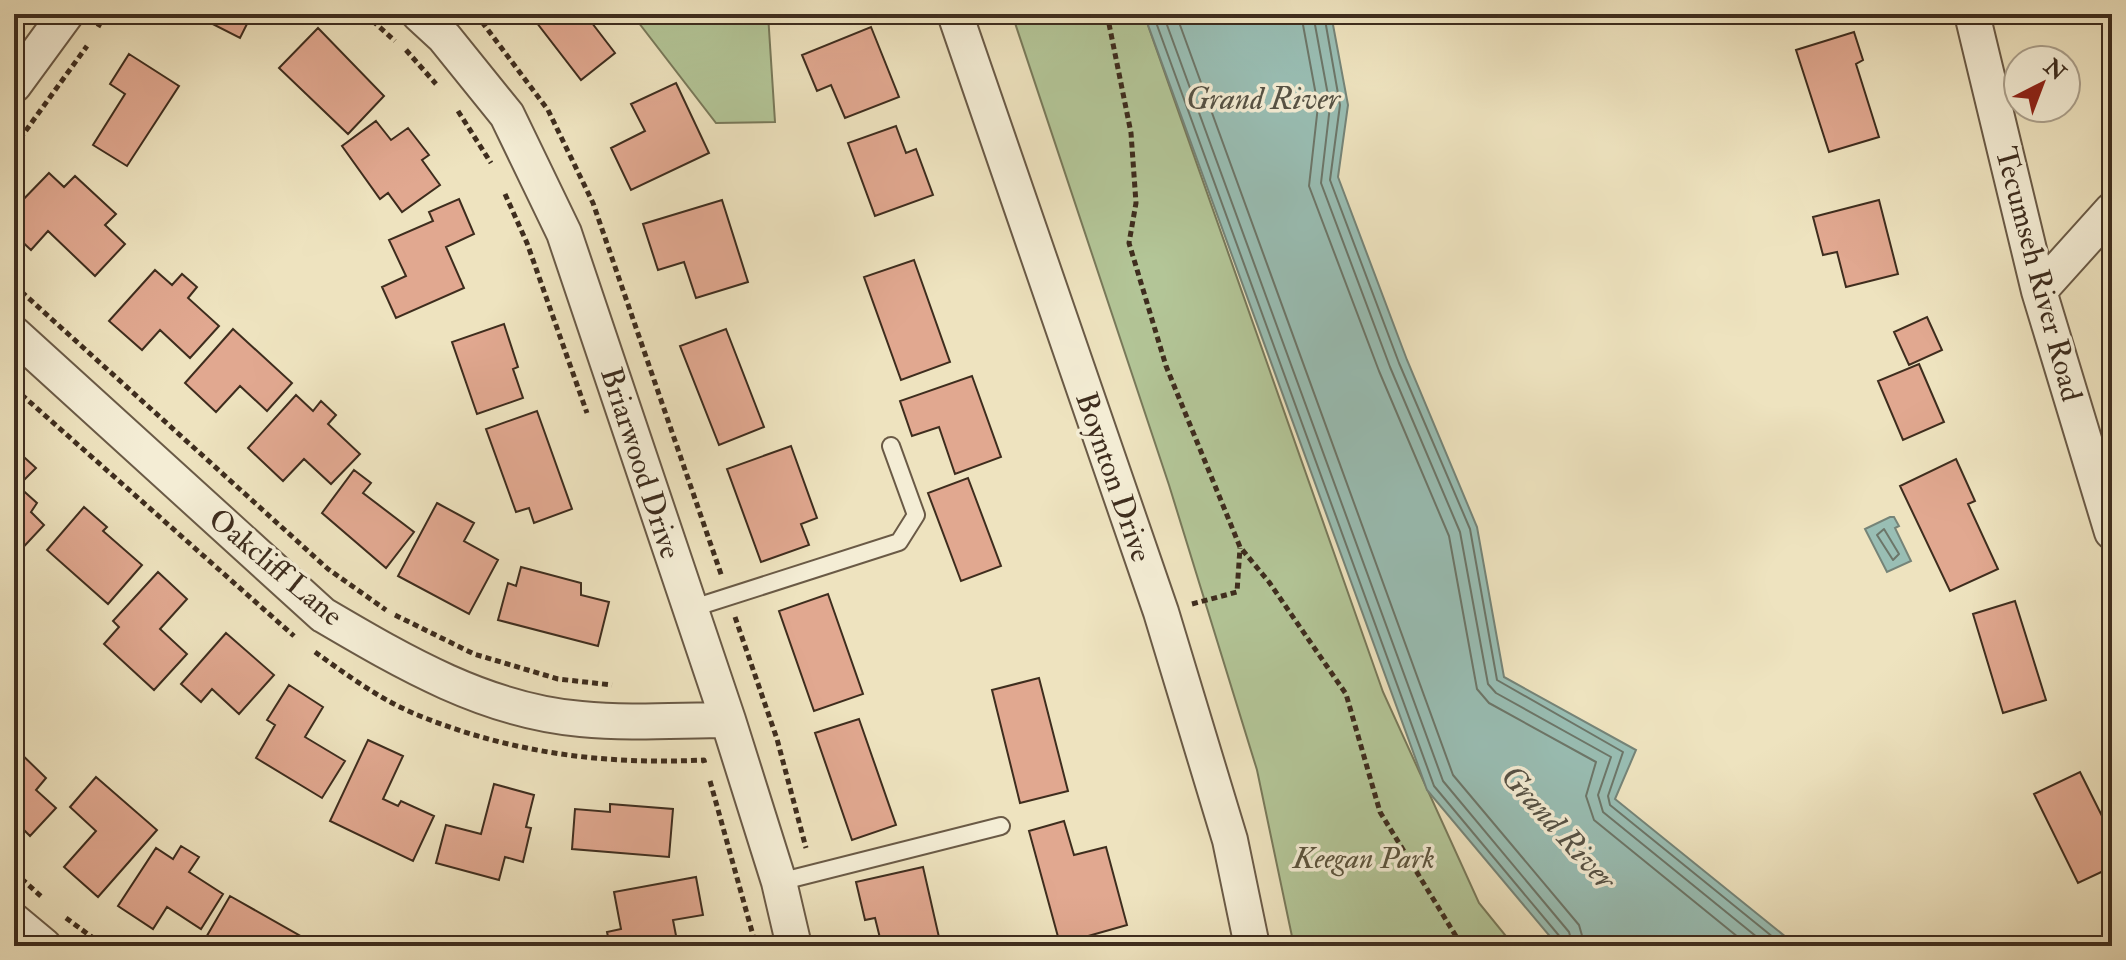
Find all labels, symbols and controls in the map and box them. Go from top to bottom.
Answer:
north arrow [2002,44,2082,124]
text: N [2037,52,2072,87]
water label: Grand River [1186,79,1342,119]
street label: Tecumseh River Road [1987,143,2090,405]
street label: Briarwood Drive [592,363,689,564]
street label: Boynton Drive [1067,387,1160,567]
street label: Oakcliff Lane [201,501,350,634]
water label: Grand River [1492,757,1626,900]
park label: Keegan Park [1291,840,1435,877]

